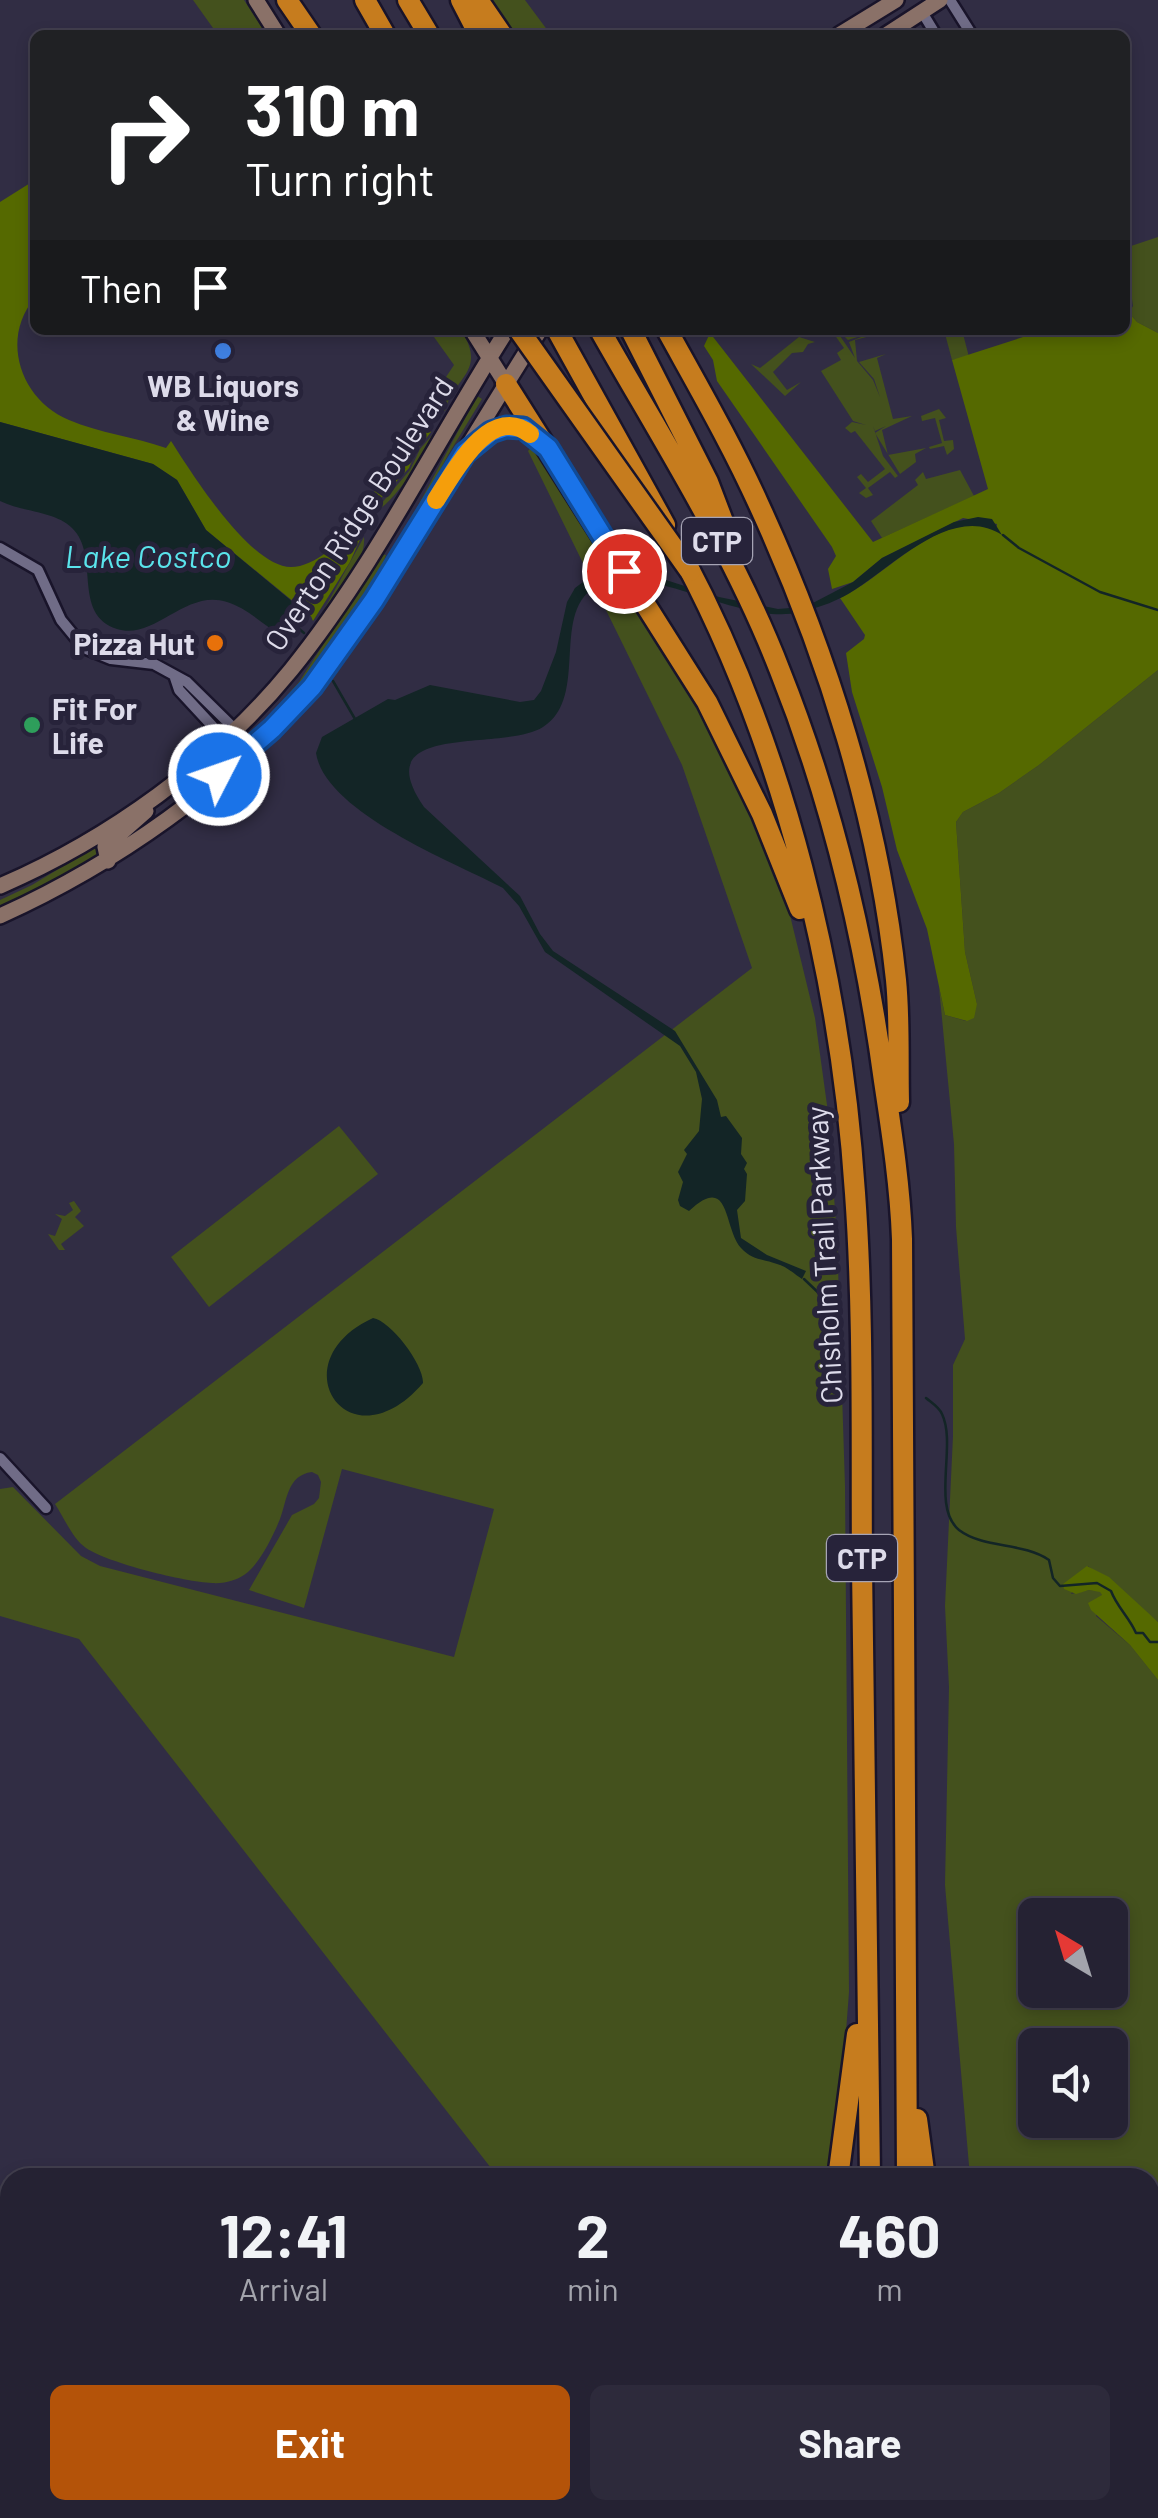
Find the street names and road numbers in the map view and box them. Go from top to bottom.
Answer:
street label: Overton Ridge Boulevard [256,369,460,657]
road number: CTP [682,518,752,564]
street label: Chisholm Trail Parkway [797,1105,849,1405]
road number: CTP [827,1535,897,1581]

